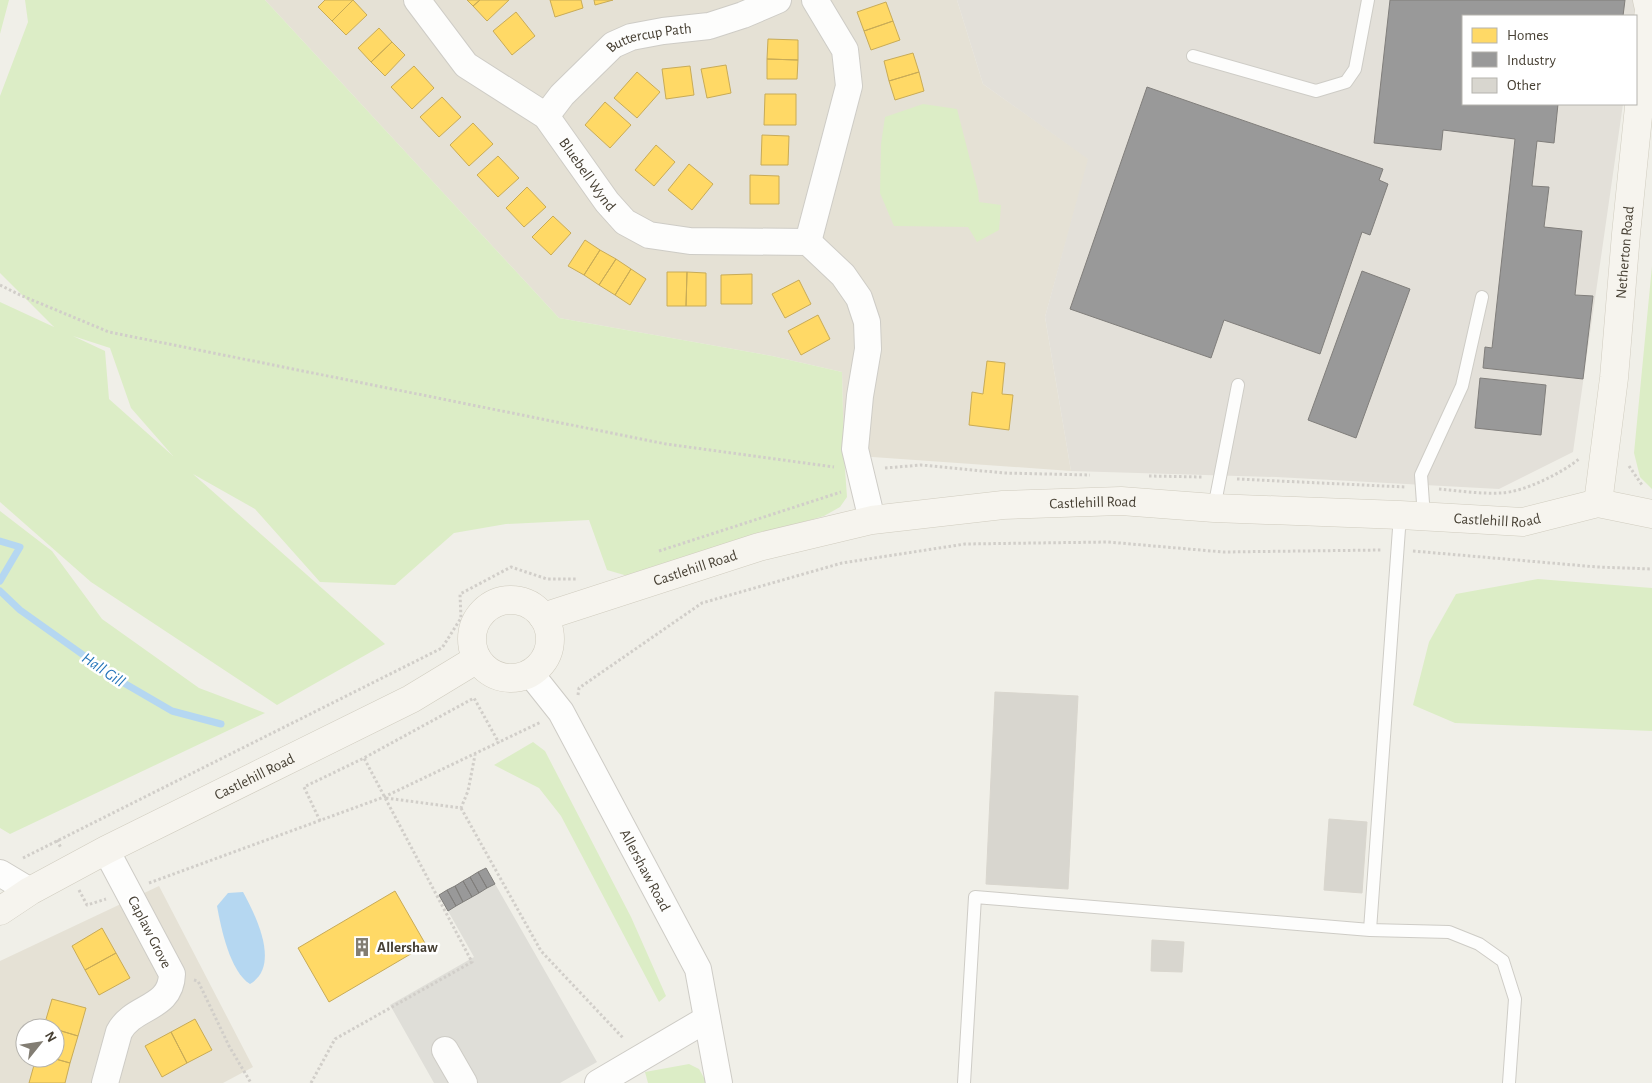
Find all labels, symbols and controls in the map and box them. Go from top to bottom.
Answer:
legend [1462,15,1637,105]
street label: Buttercup Path [603,21,692,55]
text: Homes [1507,28,1549,43]
text: Industry [1507,53,1556,68]
text: Other [1507,78,1541,93]
street label: Bluebell Wynd [556,135,619,214]
street label: Netherton Road [1614,205,1637,300]
street label: Castlehill Road [1049,494,1137,511]
street label: Castlehill Road [1453,511,1542,530]
street label: Castlehill Road [652,548,739,589]
water label: Hall Gill [79,650,128,690]
street label: Castlehill Road [212,751,297,803]
street label: Allershaw Road [617,827,673,914]
street label: Caplaw Grove [125,894,174,971]
building icon: Allershaw [351,936,373,958]
place label: Allershaw [377,940,438,955]
north arrow [15,1018,65,1068]
text: N [42,1029,59,1045]

